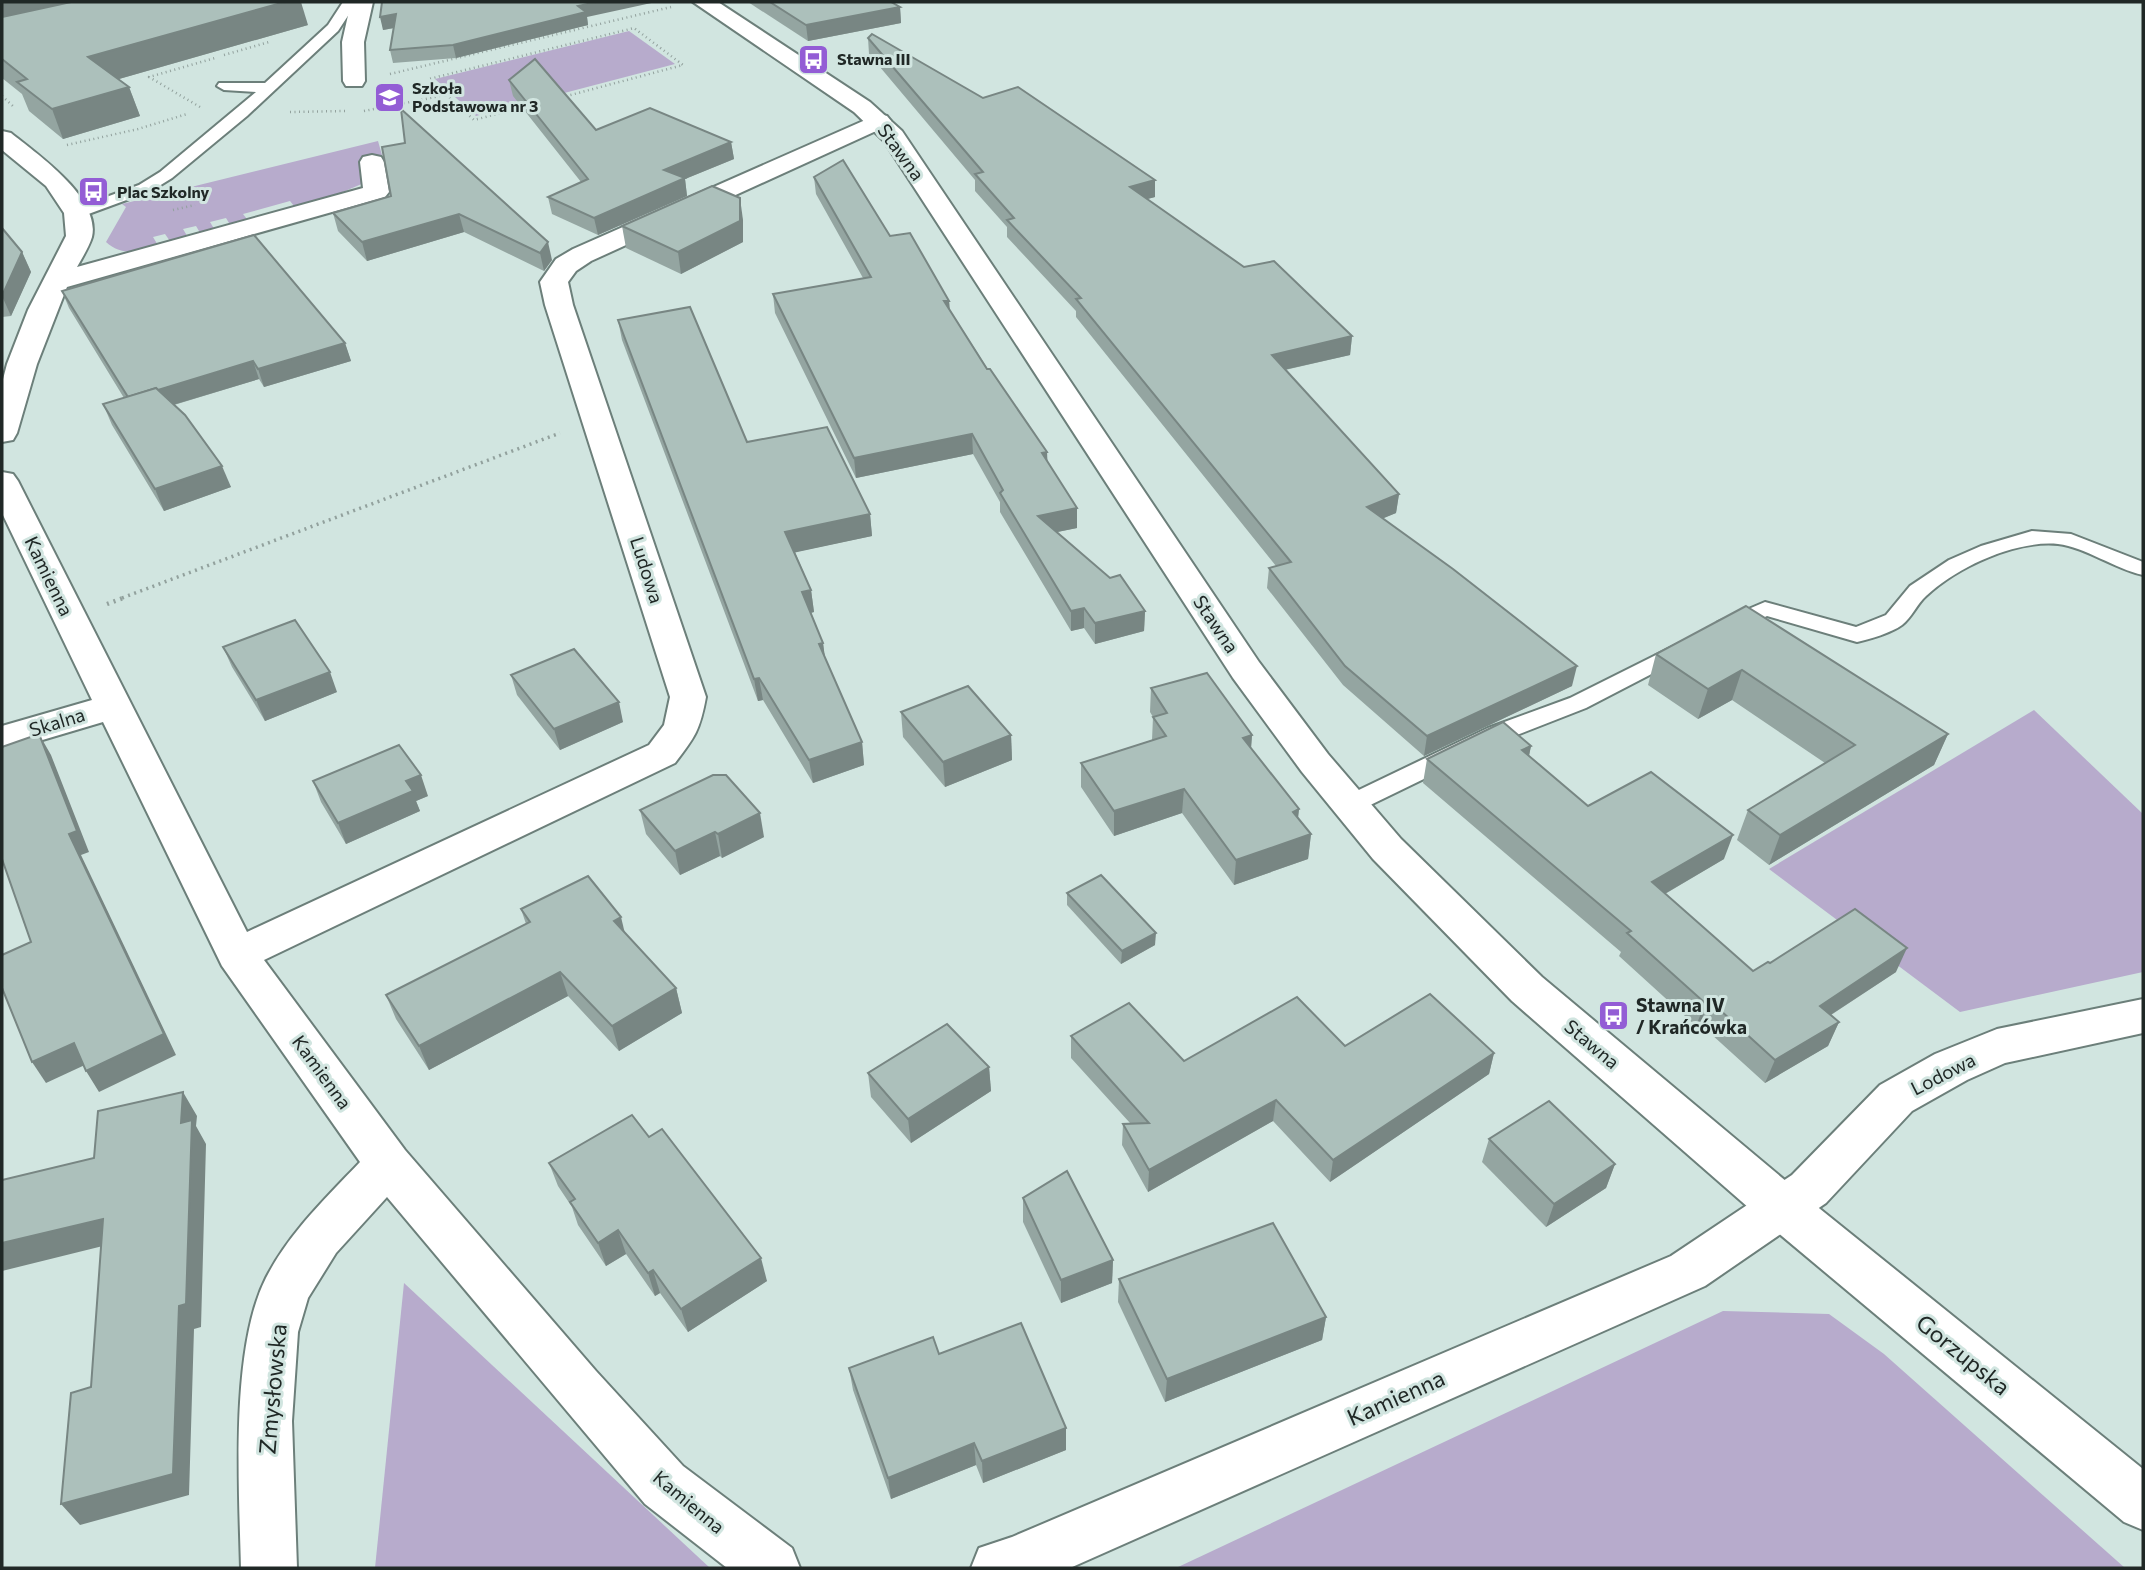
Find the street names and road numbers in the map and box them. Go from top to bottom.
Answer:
street label: Stawna [873,119,930,185]
street label: Kamienna [20,532,79,619]
street label: Ludowa [626,534,669,606]
street label: Stawna [1189,591,1244,657]
street label: Skalna [26,702,87,741]
street label: Stawna [1560,1014,1624,1073]
street label: Kamienna [288,1030,357,1113]
street label: Lodowa [1907,1048,1979,1100]
street label: Gorzupska [1911,1308,2016,1400]
street label: Zmysłowska [252,1322,292,1455]
street label: Kamienna [1342,1363,1449,1431]
street label: Kamienna [649,1465,730,1538]

